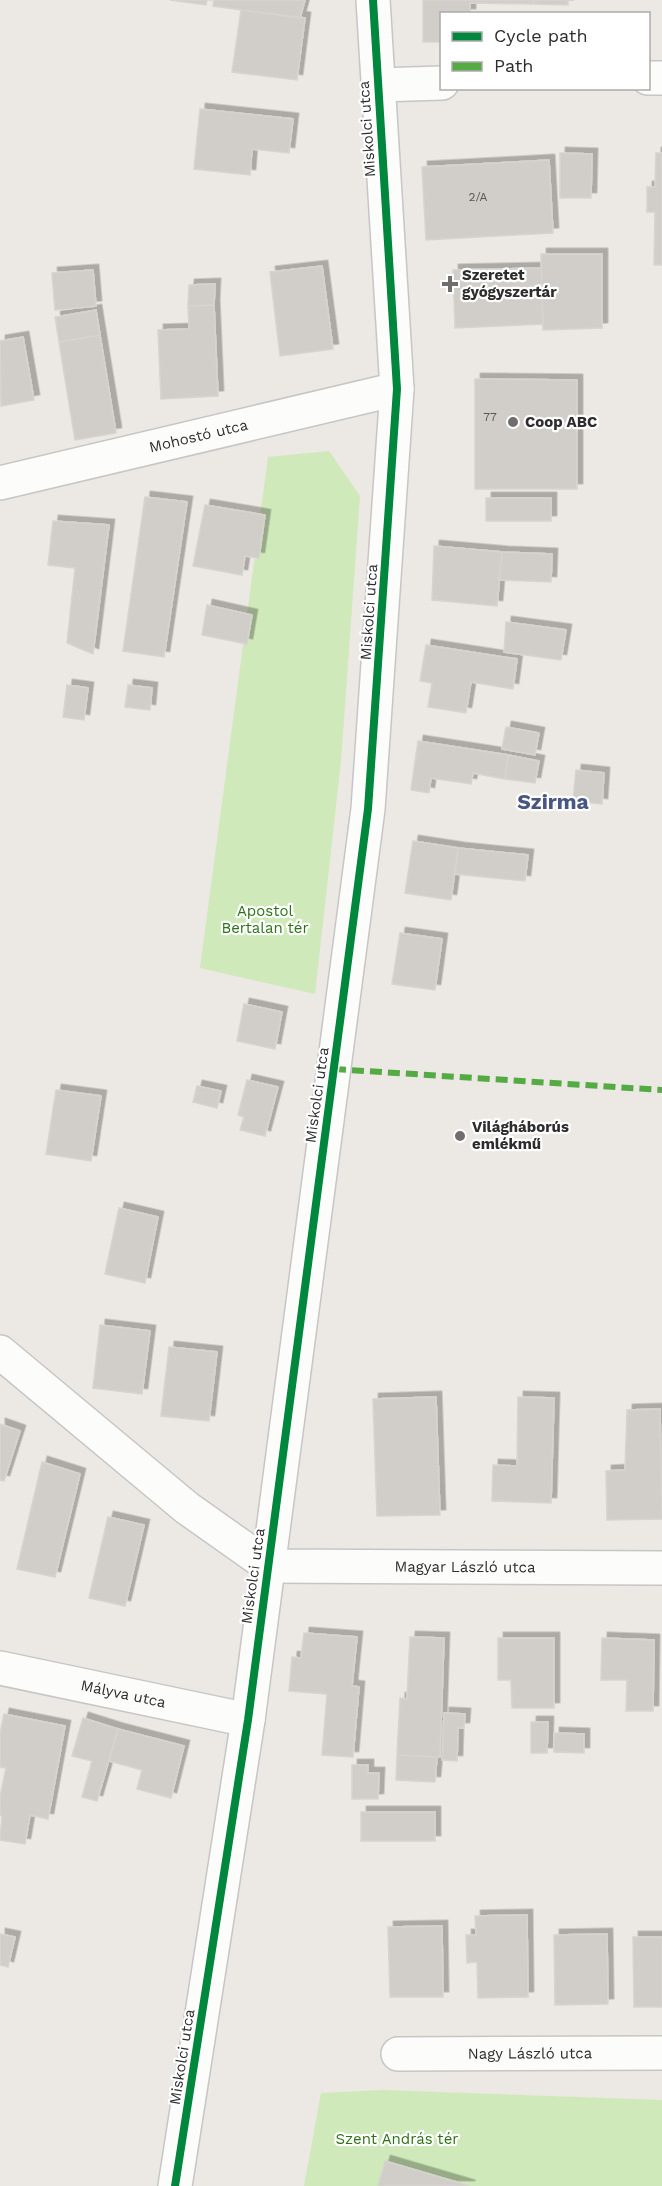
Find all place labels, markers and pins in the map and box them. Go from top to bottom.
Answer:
place label: Szeretet gyógyszertár [462,266,557,301]
marker: Szeretet gyógyszertár [443,277,457,291]
place label: Coop ABC [525,413,597,431]
marker: Coop ABC [506,415,520,429]
place label: Világháborús emlékmű [472,1118,569,1153]
marker: Világháborús emlékmű [453,1129,467,1143]

